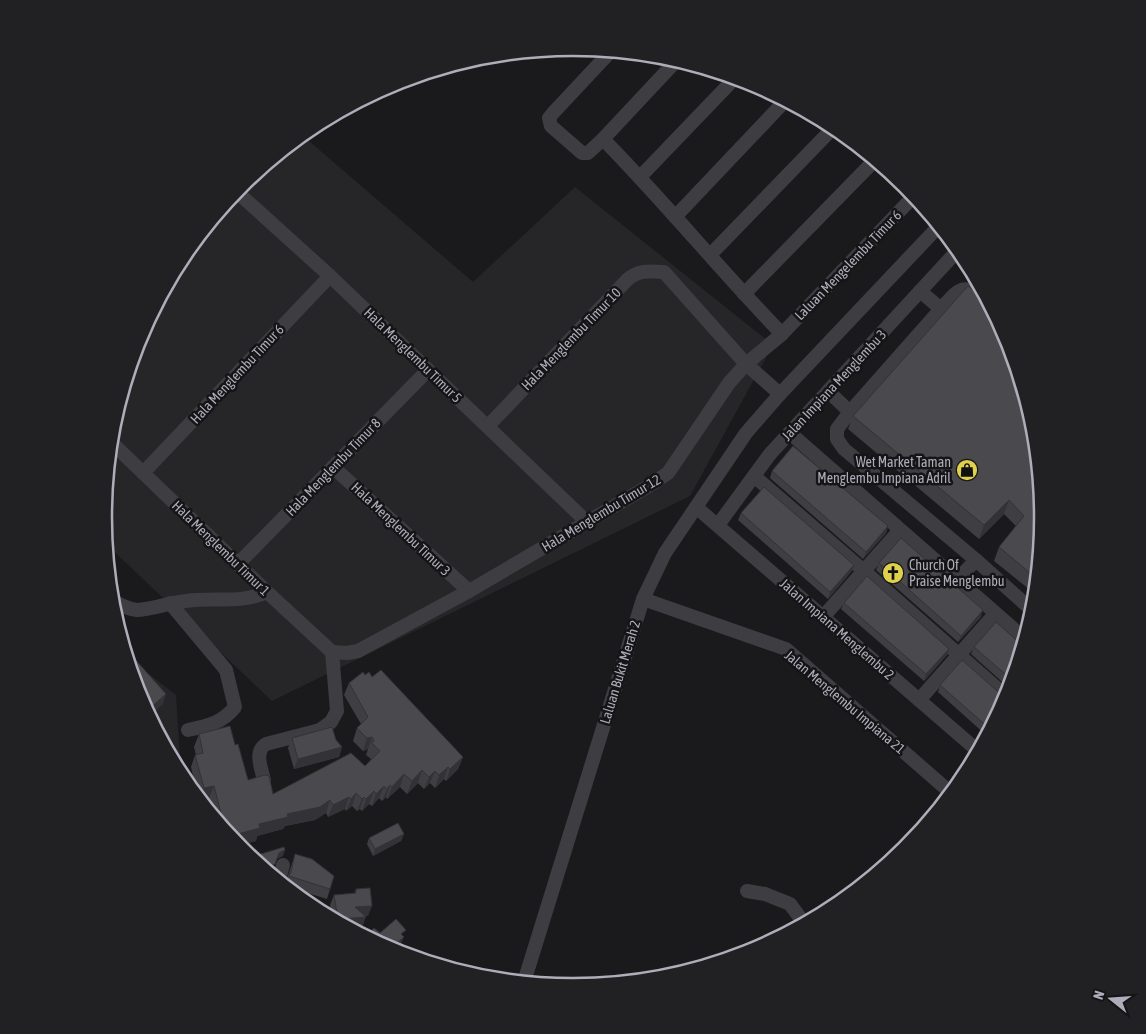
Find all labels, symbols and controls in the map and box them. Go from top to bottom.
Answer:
street label: Laluan Mengelembu Timur 6 [791,207,905,323]
street label: Hala Menglembu Timur 10 [518,284,624,393]
street label: Hala Menglembu Timur 5 [361,304,465,406]
street label: Hala Menglembu Timur 6 [187,321,287,427]
street label: Jalan Impiana Menglembu 3 [778,326,890,444]
street label: Hala Menglembu Timur 8 [282,415,384,519]
place label: Wet Market Taman Menglembu Impiana Adril [817,454,951,486]
shop icon: Wet Market Taman Menglembu Impiana Adril [955,458,979,482]
street label: Hala Menglembu Timur 12 [539,471,663,555]
street label: Hala Menglembu Timur 3 [348,479,454,579]
street label: Hala Menglembu Timur 1 [169,497,273,599]
place label: Church Of Praise Menglembu [909,557,1005,589]
church icon: Church Of Praise Menglembu [881,561,905,585]
street label: Jalan Impiana Menglembu 2 [777,575,897,683]
street label: Laluan Bukit Merah 2 [597,618,643,726]
street label: Jalan Menglembu Impiana 21 [782,647,908,757]
north arrow [1086,974,1136,1024]
text: N [1090,989,1107,1001]

